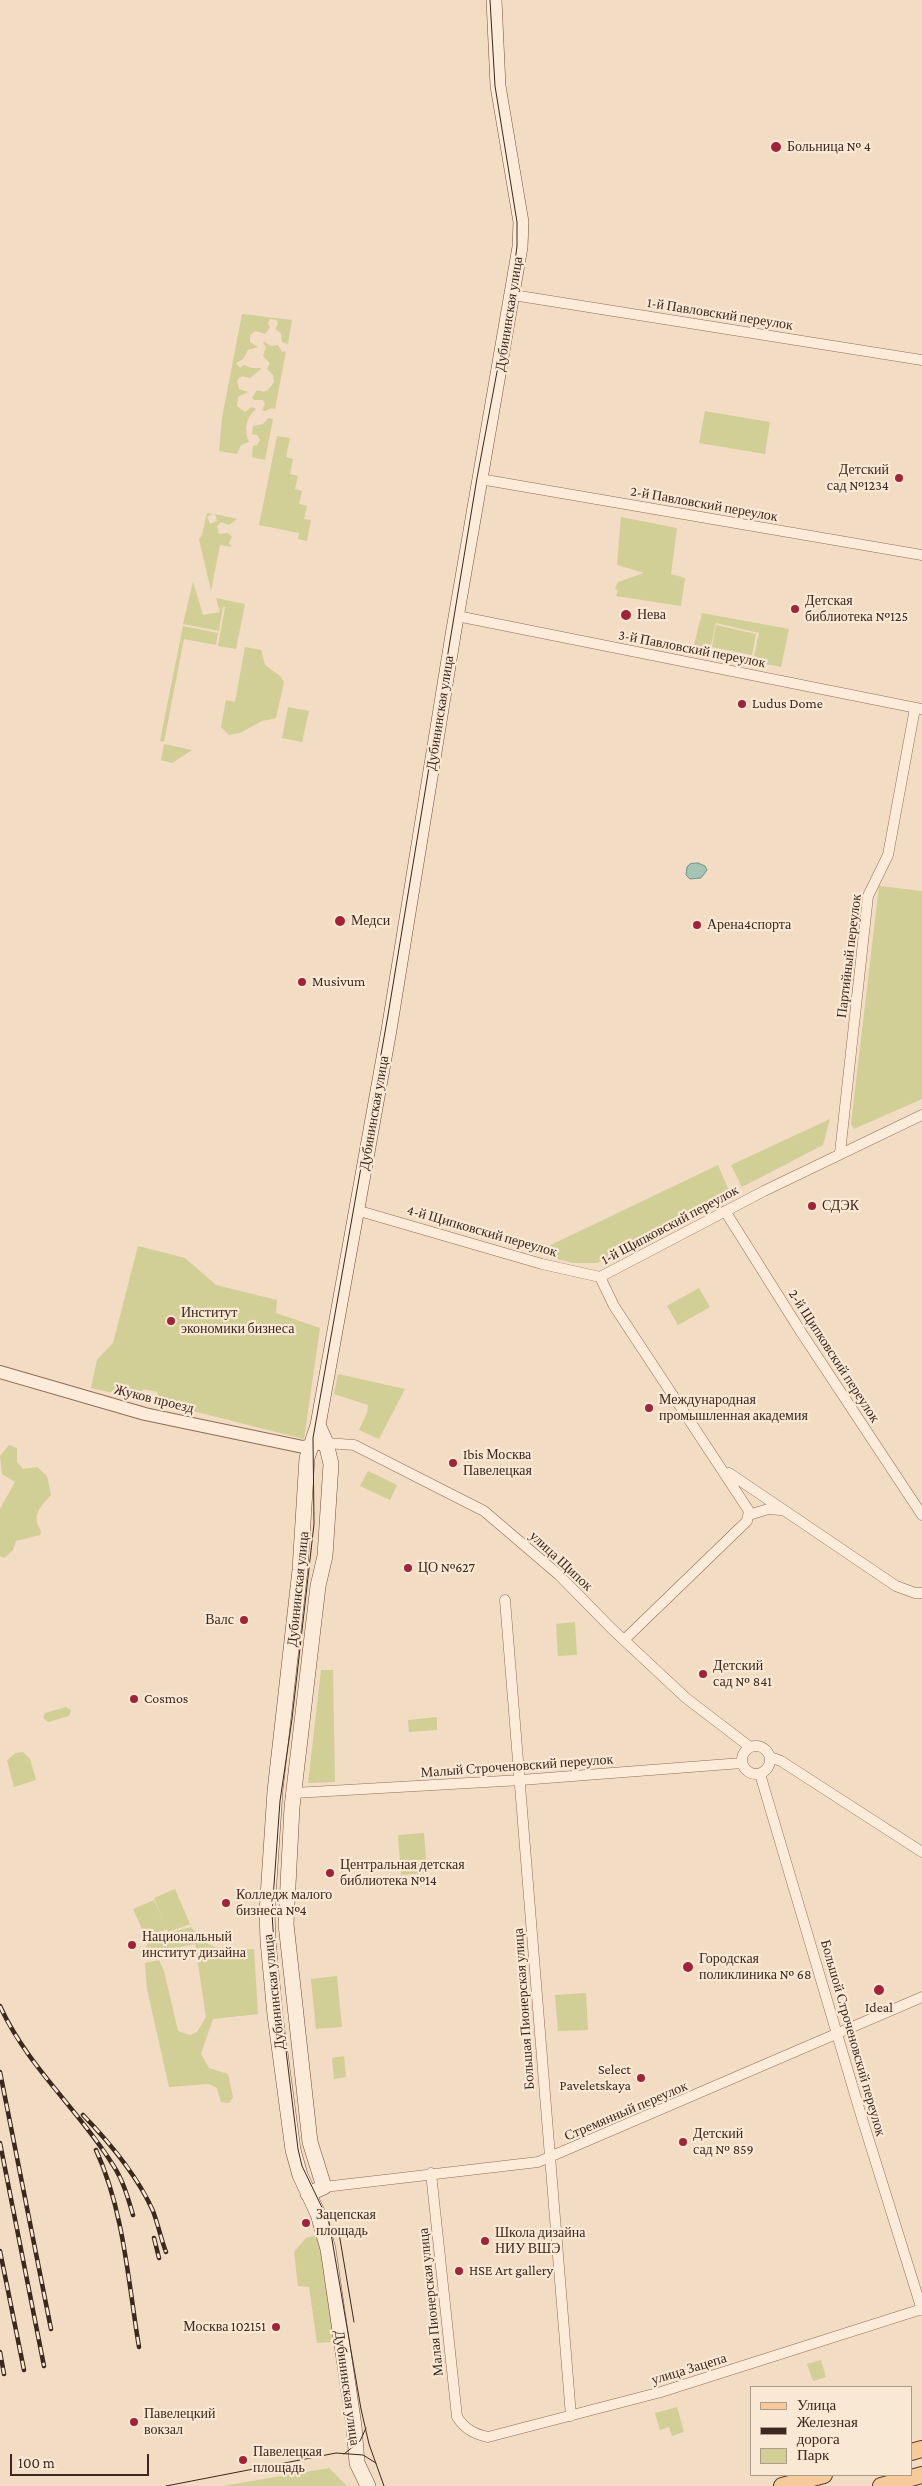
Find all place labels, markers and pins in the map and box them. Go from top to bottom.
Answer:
place label: Больница № 4 [787,139,871,155]
marker: Больница № 4 [769,140,783,154]
place label: Детский сад №1234 [827,462,889,494]
marker: Детский сад №1234 [893,472,905,484]
place label: Детская библиотека №125 [805,593,908,626]
marker: Детская библиотека №125 [789,603,801,615]
place label: Нева [637,607,666,623]
marker: Нева [619,608,633,622]
place label: Ludus Dome [752,696,823,712]
marker: Ludus Dome [736,698,748,710]
place label: Медси [351,913,390,929]
marker: Медси [333,914,347,928]
place label: Арена4спорта [707,917,791,933]
marker: Арена4спорта [691,919,703,931]
place label: Musivum [312,974,365,990]
marker: Musivum [296,976,308,988]
place label: СДЭК [822,1198,859,1214]
marker: СДЭК [806,1200,818,1212]
place label: Институт экономики бизнеса [181,1305,294,1338]
marker: Институт экономики бизнеса [165,1315,177,1327]
place label: Международная промышленная академия [659,1392,808,1424]
marker: Международная промышленная академия [643,1402,655,1414]
place label: Ibis Москва Павелецкая [463,1447,532,1480]
marker: Ibis Москва Павелецкая [447,1457,459,1469]
place label: ЦО №627 [418,1560,475,1576]
marker: ЦО №627 [402,1562,414,1574]
place label: Валс [205,1612,234,1628]
marker: Валс [238,1614,250,1626]
place label: Детский сад № 841 [713,1658,772,1690]
marker: Детский сад № 841 [697,1668,709,1680]
place label: Cosmos [144,1691,188,1707]
marker: Cosmos [128,1693,140,1705]
place label: Центральная детская библиотека №14 [340,1857,465,1890]
marker: Центральная детская библиотека №14 [324,1867,336,1879]
place label: Колледж малого бизнеса №4 [236,1887,332,1920]
marker: Колледж малого бизнеса №4 [220,1897,232,1909]
place label: Национальный институт дизайна [142,1929,246,1961]
marker: Национальный институт дизайна [126,1939,138,1951]
place label: Городская поликлиника № 68 [699,1951,811,1984]
marker: Городская поликлиника № 68 [681,1960,695,1974]
marker: Ideal [872,1983,886,1997]
place label: Ideal [865,2000,893,2016]
place label: Select Paveletskaya [560,2062,631,2094]
marker: Select Paveletskaya [635,2072,647,2084]
place label: Детский сад № 859 [693,2126,753,2158]
marker: Детский сад № 859 [677,2136,689,2148]
place label: Зацепская площадь [316,2207,376,2240]
marker: Зацепская площадь [300,2217,312,2229]
place label: Школа дизайна НИУ ВШЭ [495,2225,585,2258]
marker: Школа дизайна НИУ ВШЭ [479,2235,491,2247]
place label: HSE Art gallery [469,2263,553,2279]
marker: HSE Art gallery [453,2265,465,2277]
place label: Москва 102151 [183,2319,266,2335]
marker: Москва 102151 [270,2321,282,2333]
place label: Павелецкий вокзал [144,2406,216,2438]
marker: Павелецкий вокзал [128,2416,140,2428]
place label: Павелецкая площадь [253,2444,322,2476]
marker: Павелецкая площадь [237,2454,249,2466]

